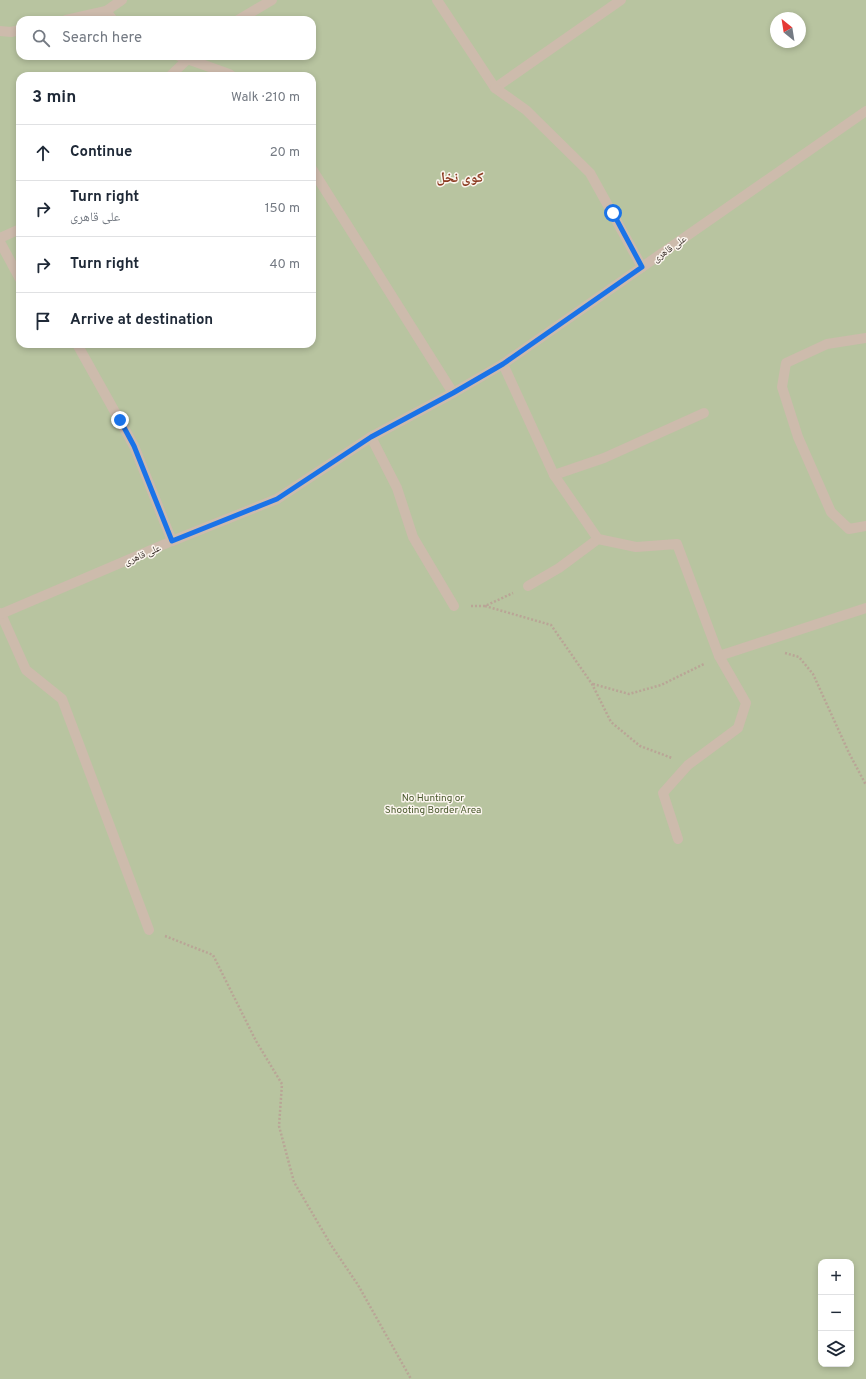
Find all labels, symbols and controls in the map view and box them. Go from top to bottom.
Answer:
north arrow [770,12,806,48]
search box [16,16,316,60]
icon: search [30,27,52,49]
text: Search here [62,29,142,48]
text: 3 min [32,87,76,109]
text: Walk · 210 m [231,90,300,106]
icon: ahead [32,142,54,164]
text: Continue [70,143,132,162]
text: 20 m [270,145,300,161]
district label: کوی نخل [436,170,484,187]
text: Turn right [70,188,139,207]
icon: right [32,198,54,220]
text: 150 m [265,201,300,217]
route start [604,204,622,222]
text: علی قاهری [70,210,120,226]
street label: علی قاهری [650,233,689,266]
icon: right [32,254,54,276]
text: Turn right [70,255,139,274]
text: 40 m [270,257,300,273]
icon: arrive [32,310,54,332]
text: Arrive at destination [70,311,213,330]
route end [111,411,129,429]
street label: علی قاهری [122,542,163,569]
park label: No Hunting or Shooting Border Area [385,792,481,817]
map controls [818,1259,854,1367]
button: + [818,1259,854,1295]
button: − [818,1295,854,1331]
button: layers [818,1331,854,1367]

